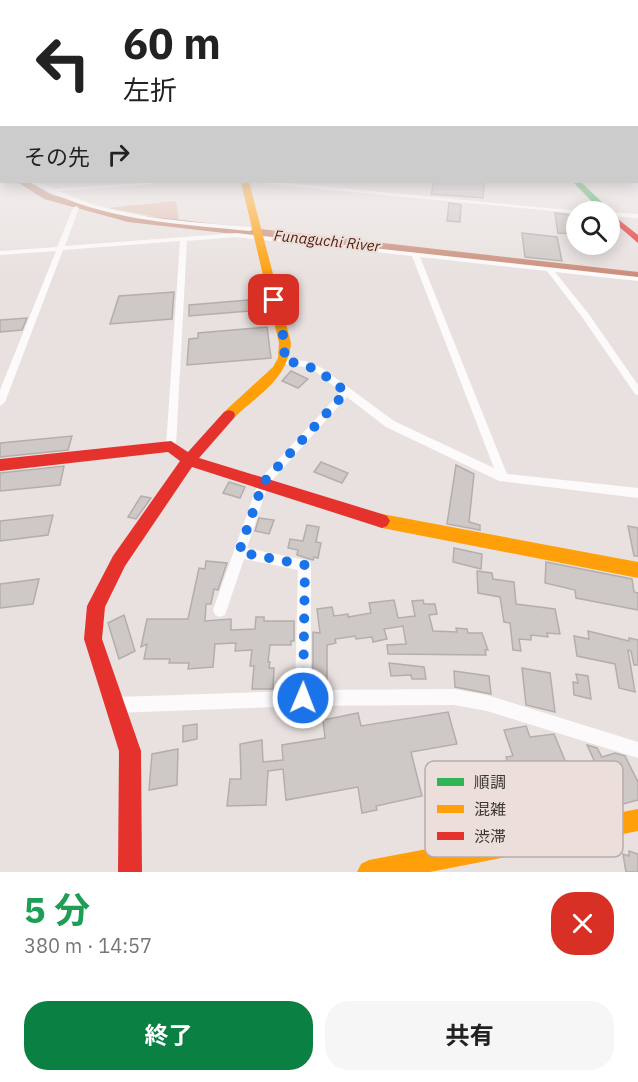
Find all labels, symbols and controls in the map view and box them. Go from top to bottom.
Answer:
text: 60 m [123,16,221,71]
icon: left [24,24,102,102]
text: 左折 [123,72,177,107]
icon: right [102,138,135,171]
text: その先 [24,142,90,171]
map controls [566,201,620,255]
button: search [566,201,620,255]
water label: Funaguchi River [273,225,381,256]
pin [248,274,299,325]
icon: arrive [257,283,290,316]
position arrow [271,666,335,730]
legend [425,761,623,857]
text: 順調 [474,772,506,792]
text: 混雑 [474,799,506,819]
text: 渋滞 [474,826,506,846]
text: 5 分 [24,886,90,933]
button: close [551,892,614,955]
text: 380 m · 14:57 [24,932,152,959]
button: 終了 [24,1001,313,1070]
button: 共有 [325,1001,614,1070]

